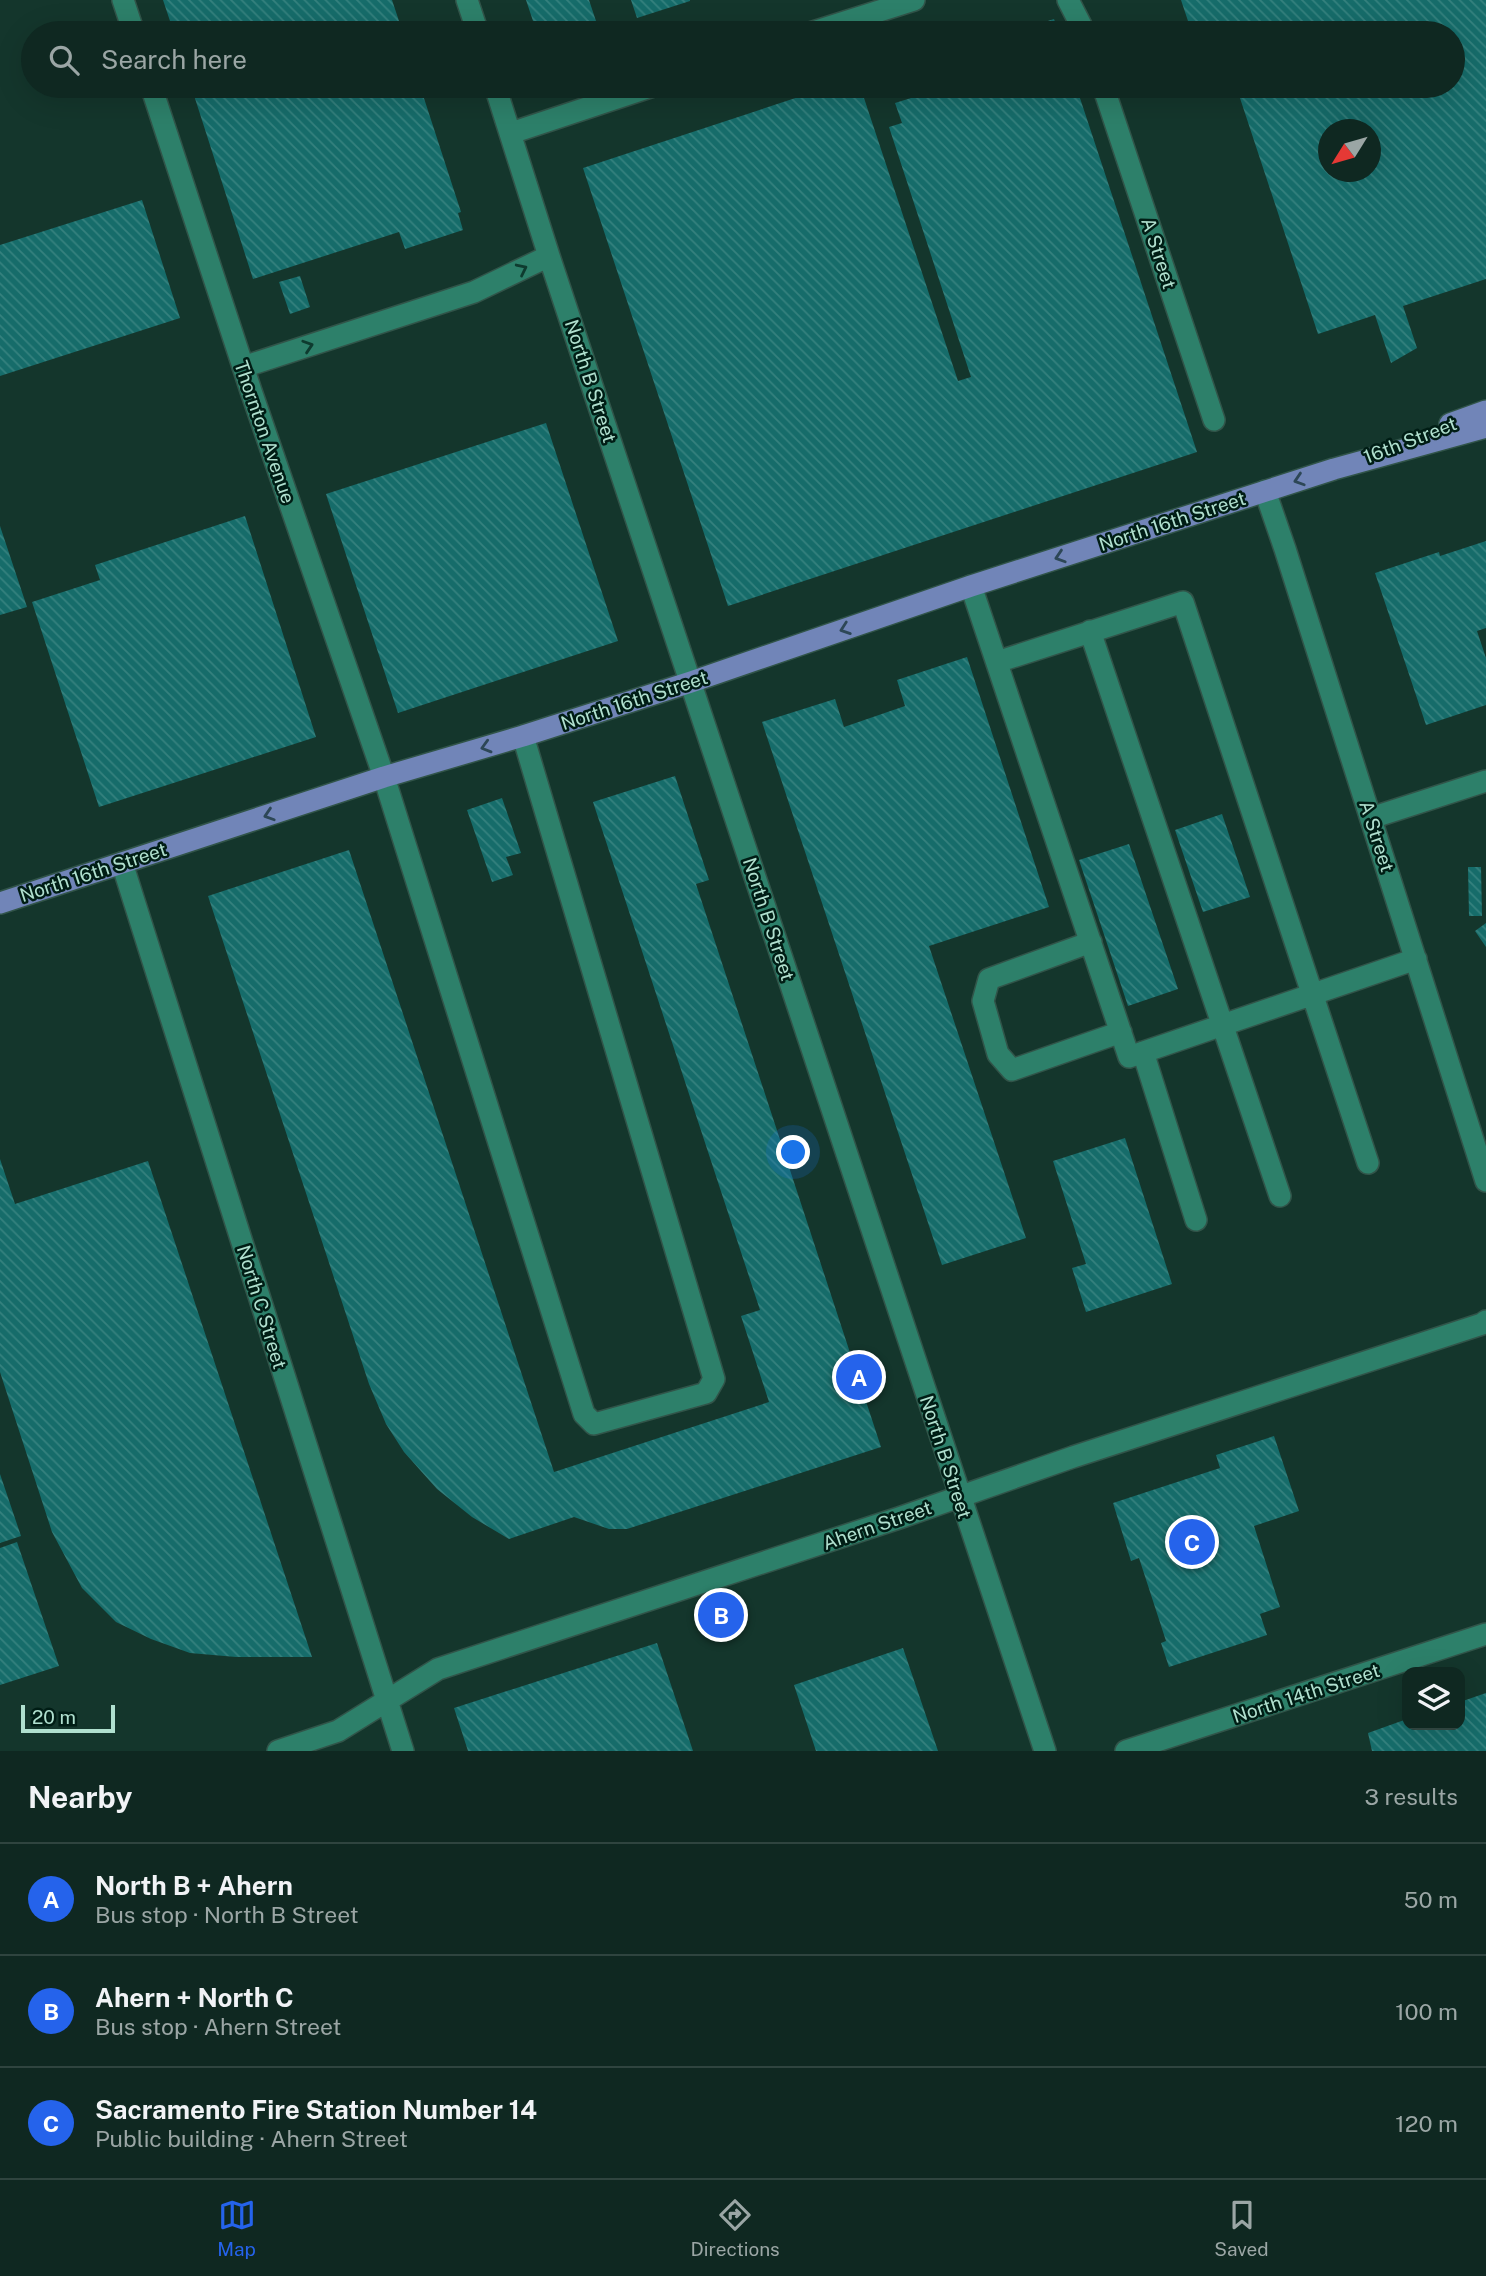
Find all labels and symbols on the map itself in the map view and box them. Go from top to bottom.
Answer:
north arrow [1318,119,1381,182]
street label: A Street [1137,215,1181,291]
one-way arrow [515,263,527,277]
street label: North B Street [561,317,621,445]
one-way arrow [301,340,314,354]
street label: Thornton Avenue [230,358,300,506]
street label: 16th Street [1360,412,1460,468]
one-way arrow [1294,472,1306,486]
street label: North 16th Street [1096,487,1248,555]
one-way arrow [1055,549,1067,564]
one-way arrow [839,621,851,635]
street label: North 16th Street [558,666,710,734]
one-way arrow [480,738,492,753]
street label: A Street [1355,798,1399,874]
one-way arrow [263,807,275,821]
street label: North 16th Street [17,838,169,906]
street label: North B Street [739,855,799,983]
your location [776,1135,810,1169]
street label: North C Street [233,1242,291,1372]
pin: A [836,1351,882,1403]
street label: North B Street [916,1393,976,1521]
street label: Ahern Street [820,1496,934,1554]
pin: C [1169,1516,1215,1568]
pin: B [698,1589,744,1641]
street label: North 14th Street [1230,1659,1382,1727]
scale bar [21,1702,116,1734]

